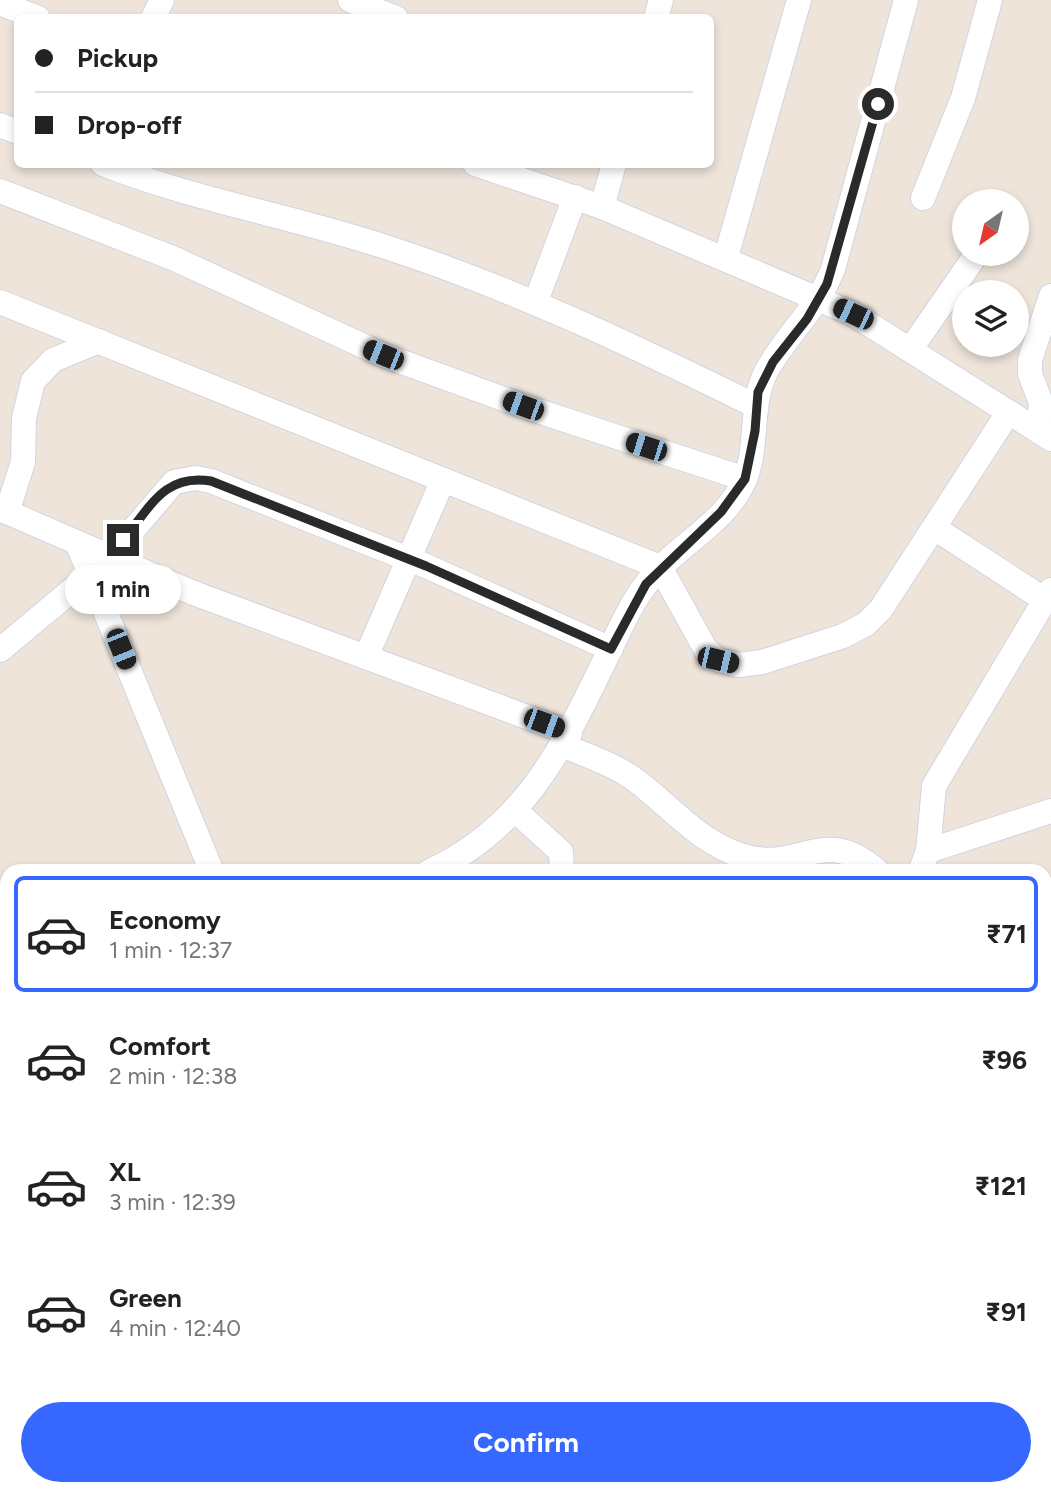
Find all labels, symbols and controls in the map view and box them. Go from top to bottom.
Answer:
text: Pickup [77,42,158,74]
route start [862,88,894,120]
text: Drop-off [77,109,182,141]
north arrow [952,189,1029,266]
map controls [952,189,1029,357]
button: layers [952,280,1029,357]
car [830,296,877,332]
car [360,337,407,373]
car [500,389,547,423]
car [623,431,670,463]
route end [107,524,139,556]
callout: 1 min [65,564,181,614]
text: 1 min [96,575,150,603]
car [104,626,139,672]
car [696,645,741,675]
car [521,706,568,740]
icon: car [25,903,88,966]
text: Economy [109,904,221,936]
text: ₹71 [986,918,1027,950]
text: 1 min · 12:37 [109,936,232,964]
icon: car [25,1029,88,1092]
text: Comfort [109,1030,211,1062]
text: ₹96 [981,1044,1027,1076]
text: 2 min · 12:38 [109,1062,237,1090]
icon: car [25,1155,88,1218]
text: XL [109,1156,141,1188]
text: ₹121 [974,1170,1027,1202]
text: 3 min · 12:39 [109,1188,236,1216]
icon: car [25,1281,88,1344]
text: Green [109,1282,182,1314]
text: ₹91 [985,1296,1027,1328]
text: 4 min · 12:40 [109,1314,241,1342]
button: Confirm [21,1402,1031,1482]

